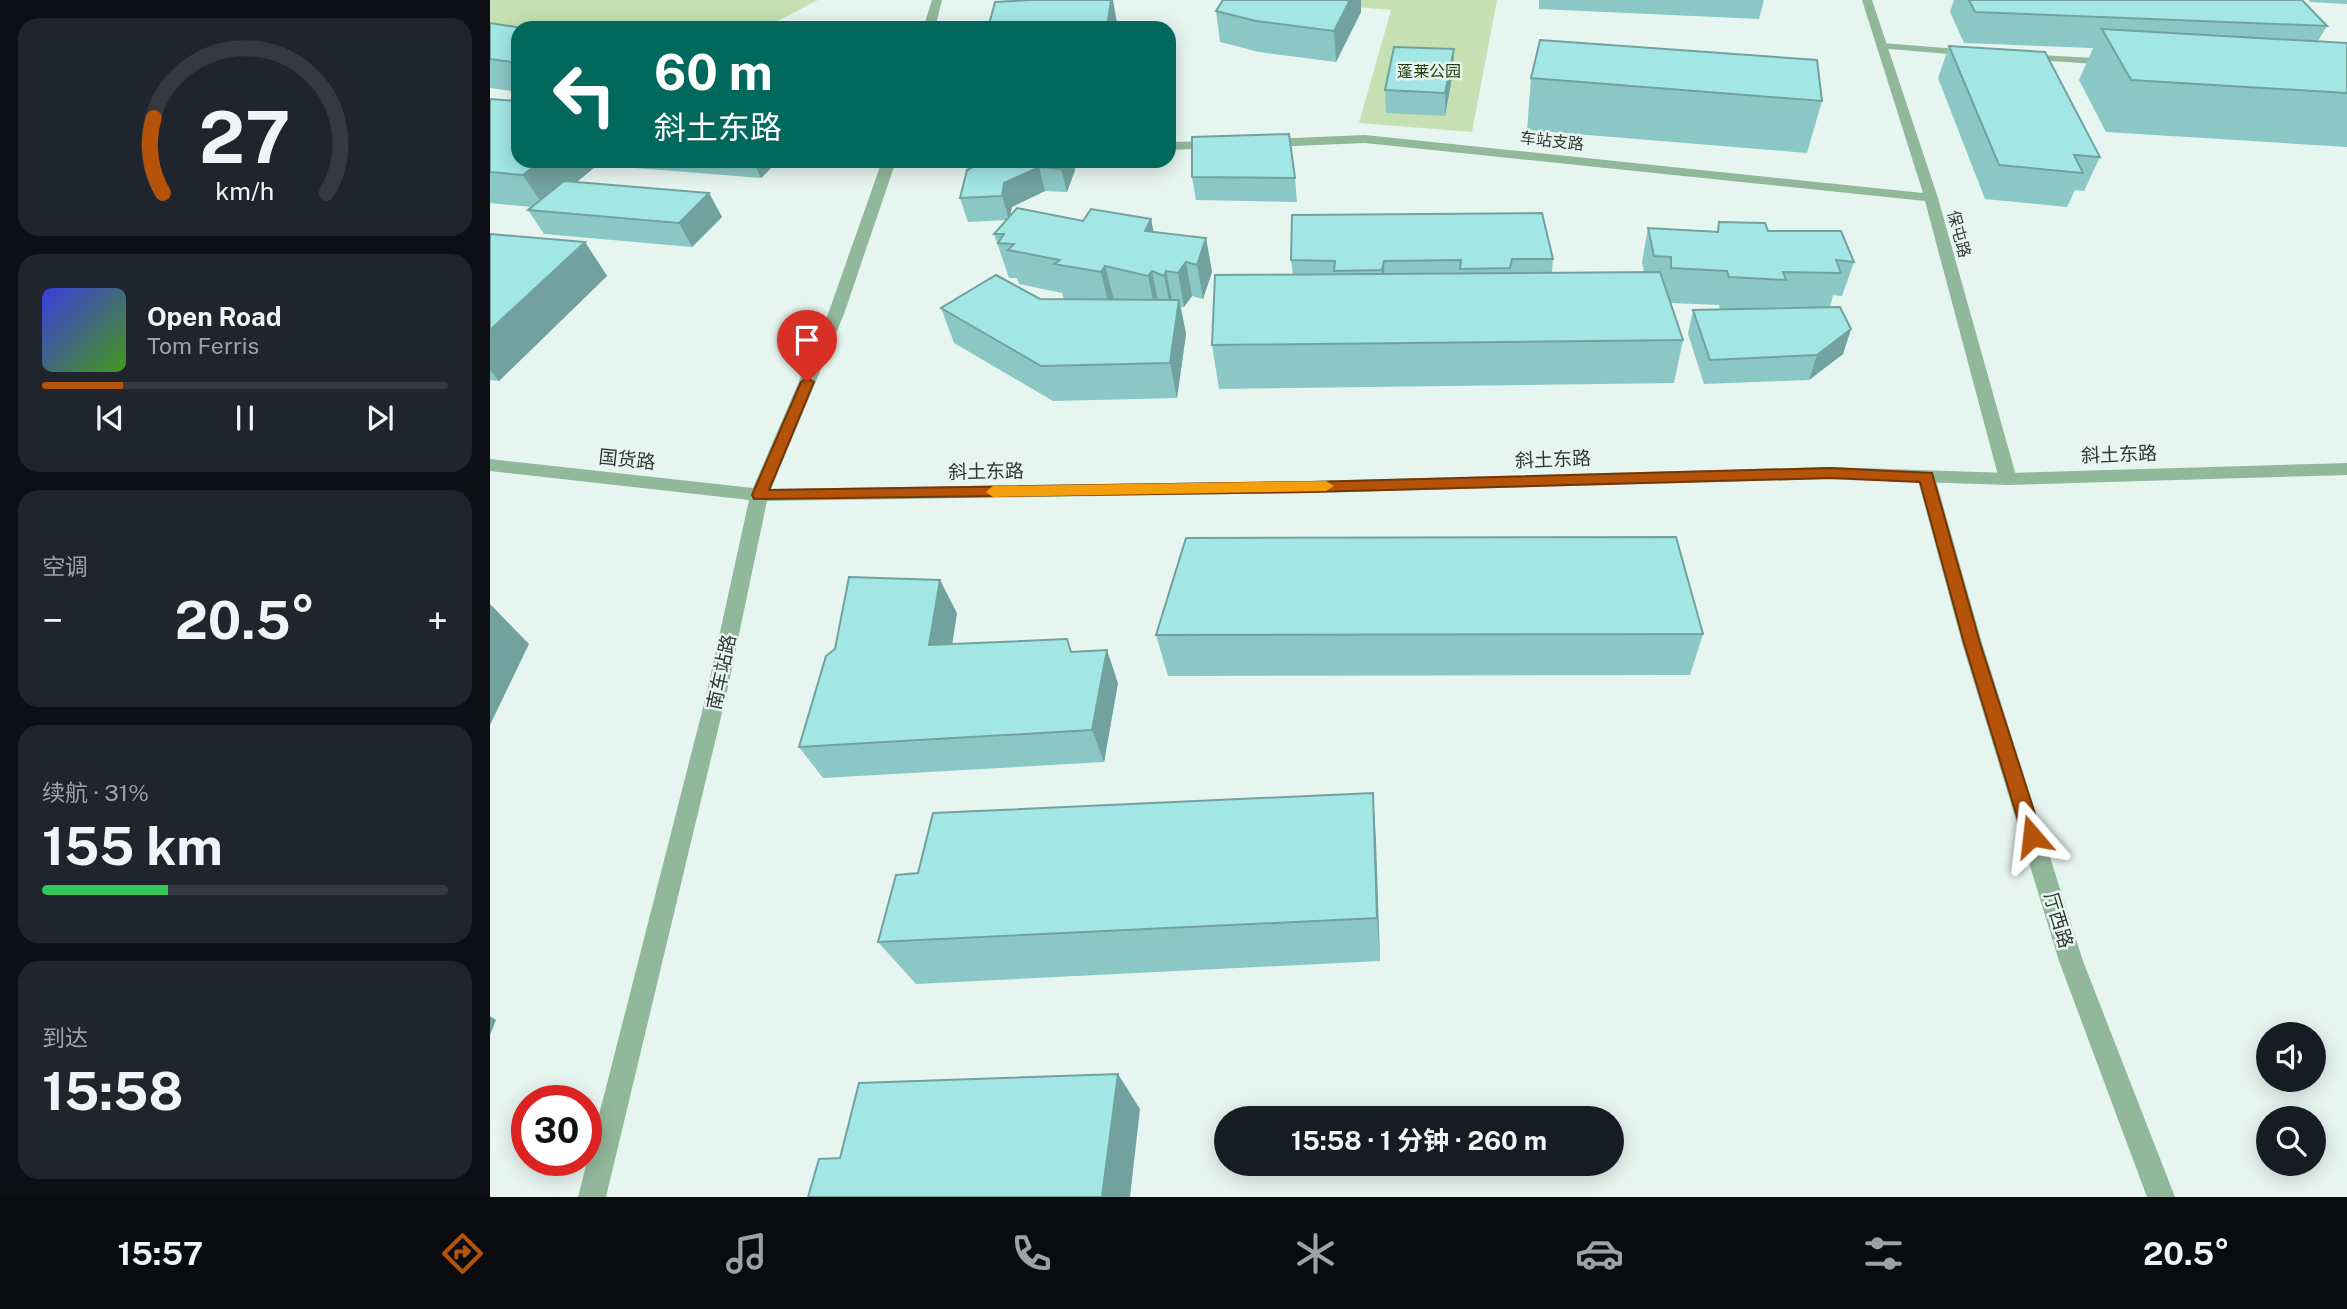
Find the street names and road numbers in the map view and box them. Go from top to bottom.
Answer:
street label: 车站支路 [1519,128,1585,154]
street label: 保屯路 [1944,208,1974,260]
street label: 斜土东路 [2081,442,2157,466]
street label: 国货路 [597,445,657,473]
street label: 斜土东路 [1515,447,1591,471]
street label: 斜土东路 [948,459,1024,483]
street label: 南车站路 [702,633,740,711]
street label: 厅西路 [2040,890,2078,950]

